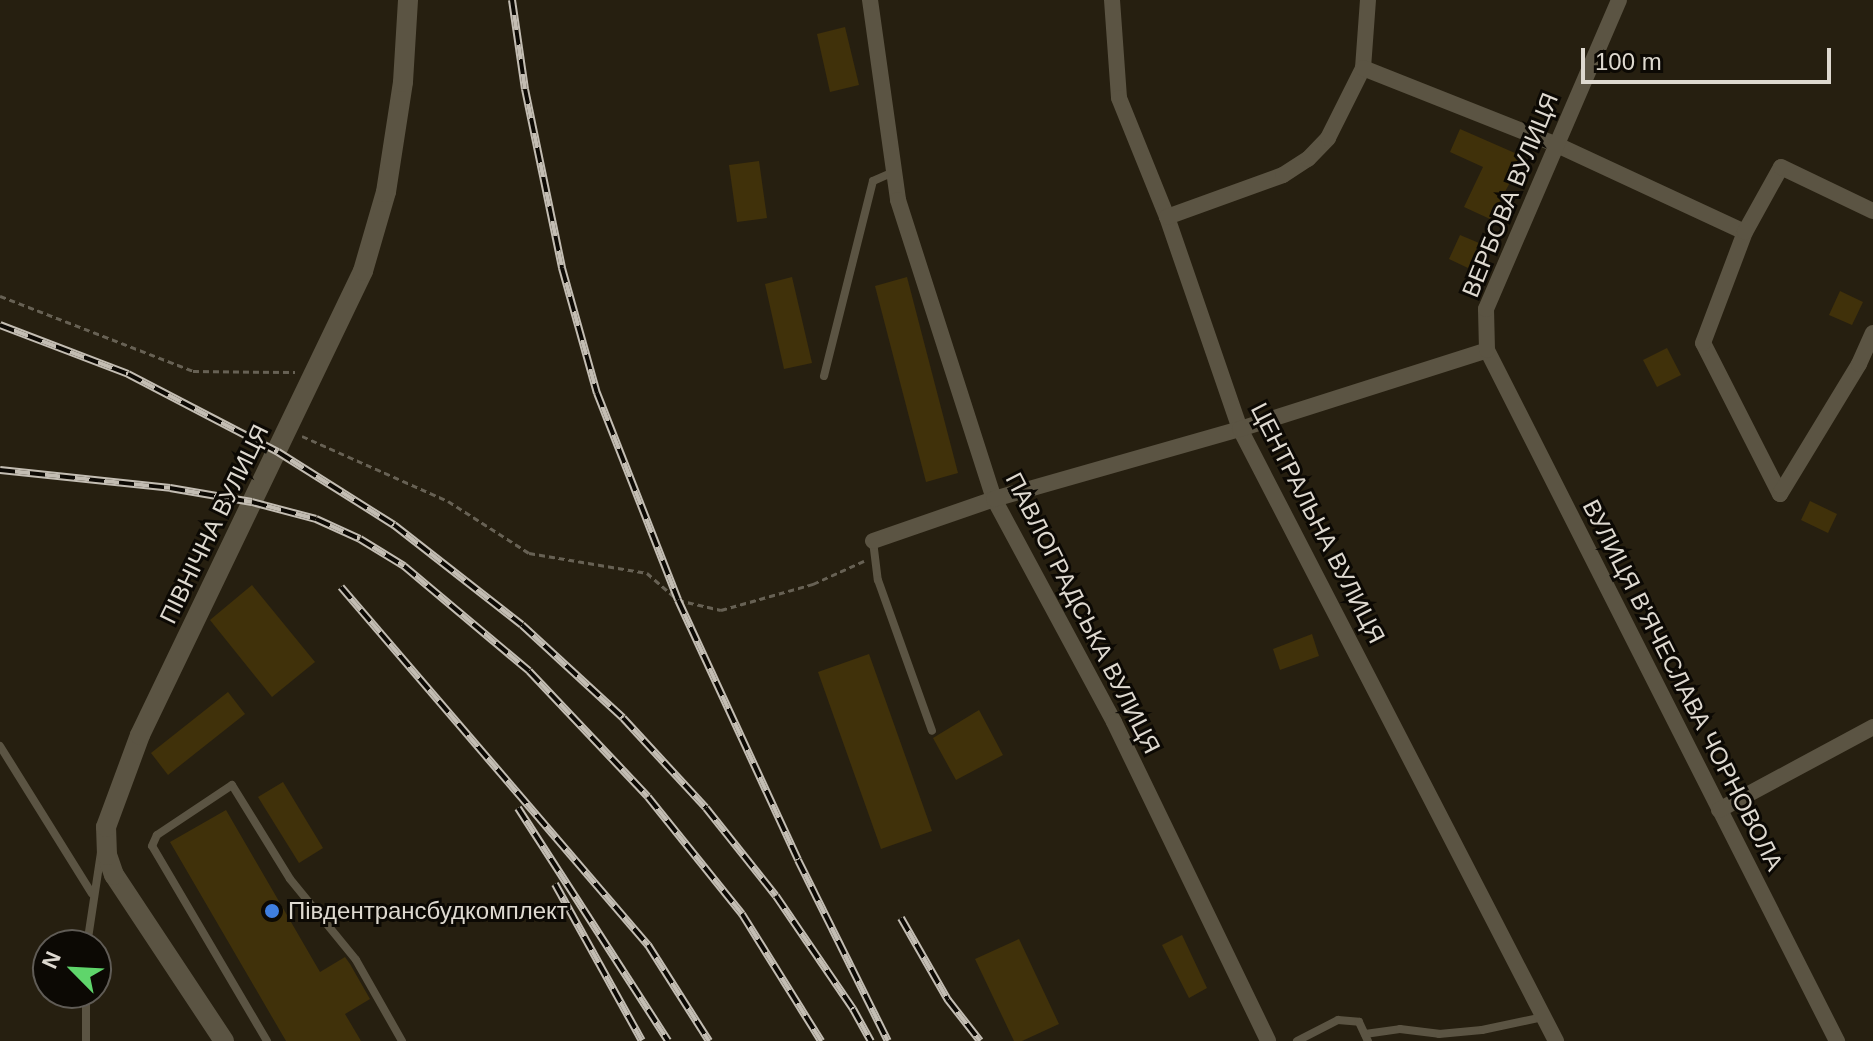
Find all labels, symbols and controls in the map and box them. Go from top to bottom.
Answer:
scale bar [1585,32,1835,82]
text: 100 m [1595,48,1662,75]
street label: ВЕРБОВА ВУЛИЦЯ [1456,89,1564,301]
street label: ЦЕНТРАЛЬНА ВУЛИЦЯ [1245,398,1391,648]
street label: ПІВНІЧНА ВУЛИЦЯ [153,420,275,628]
street label: ПАВЛОГРАДСЬКА ВУЛИЦЯ [999,468,1167,758]
street label: ВУЛИЦЯ В'ЯЧЕСЛАВА ЧОРНОВОЛА [1577,495,1789,875]
place label: Південтрансбудкомплект [288,897,568,925]
marker: Південтрансбудкомплект [263,902,281,920]
north arrow [32,929,112,1009]
text: N [37,948,66,972]

